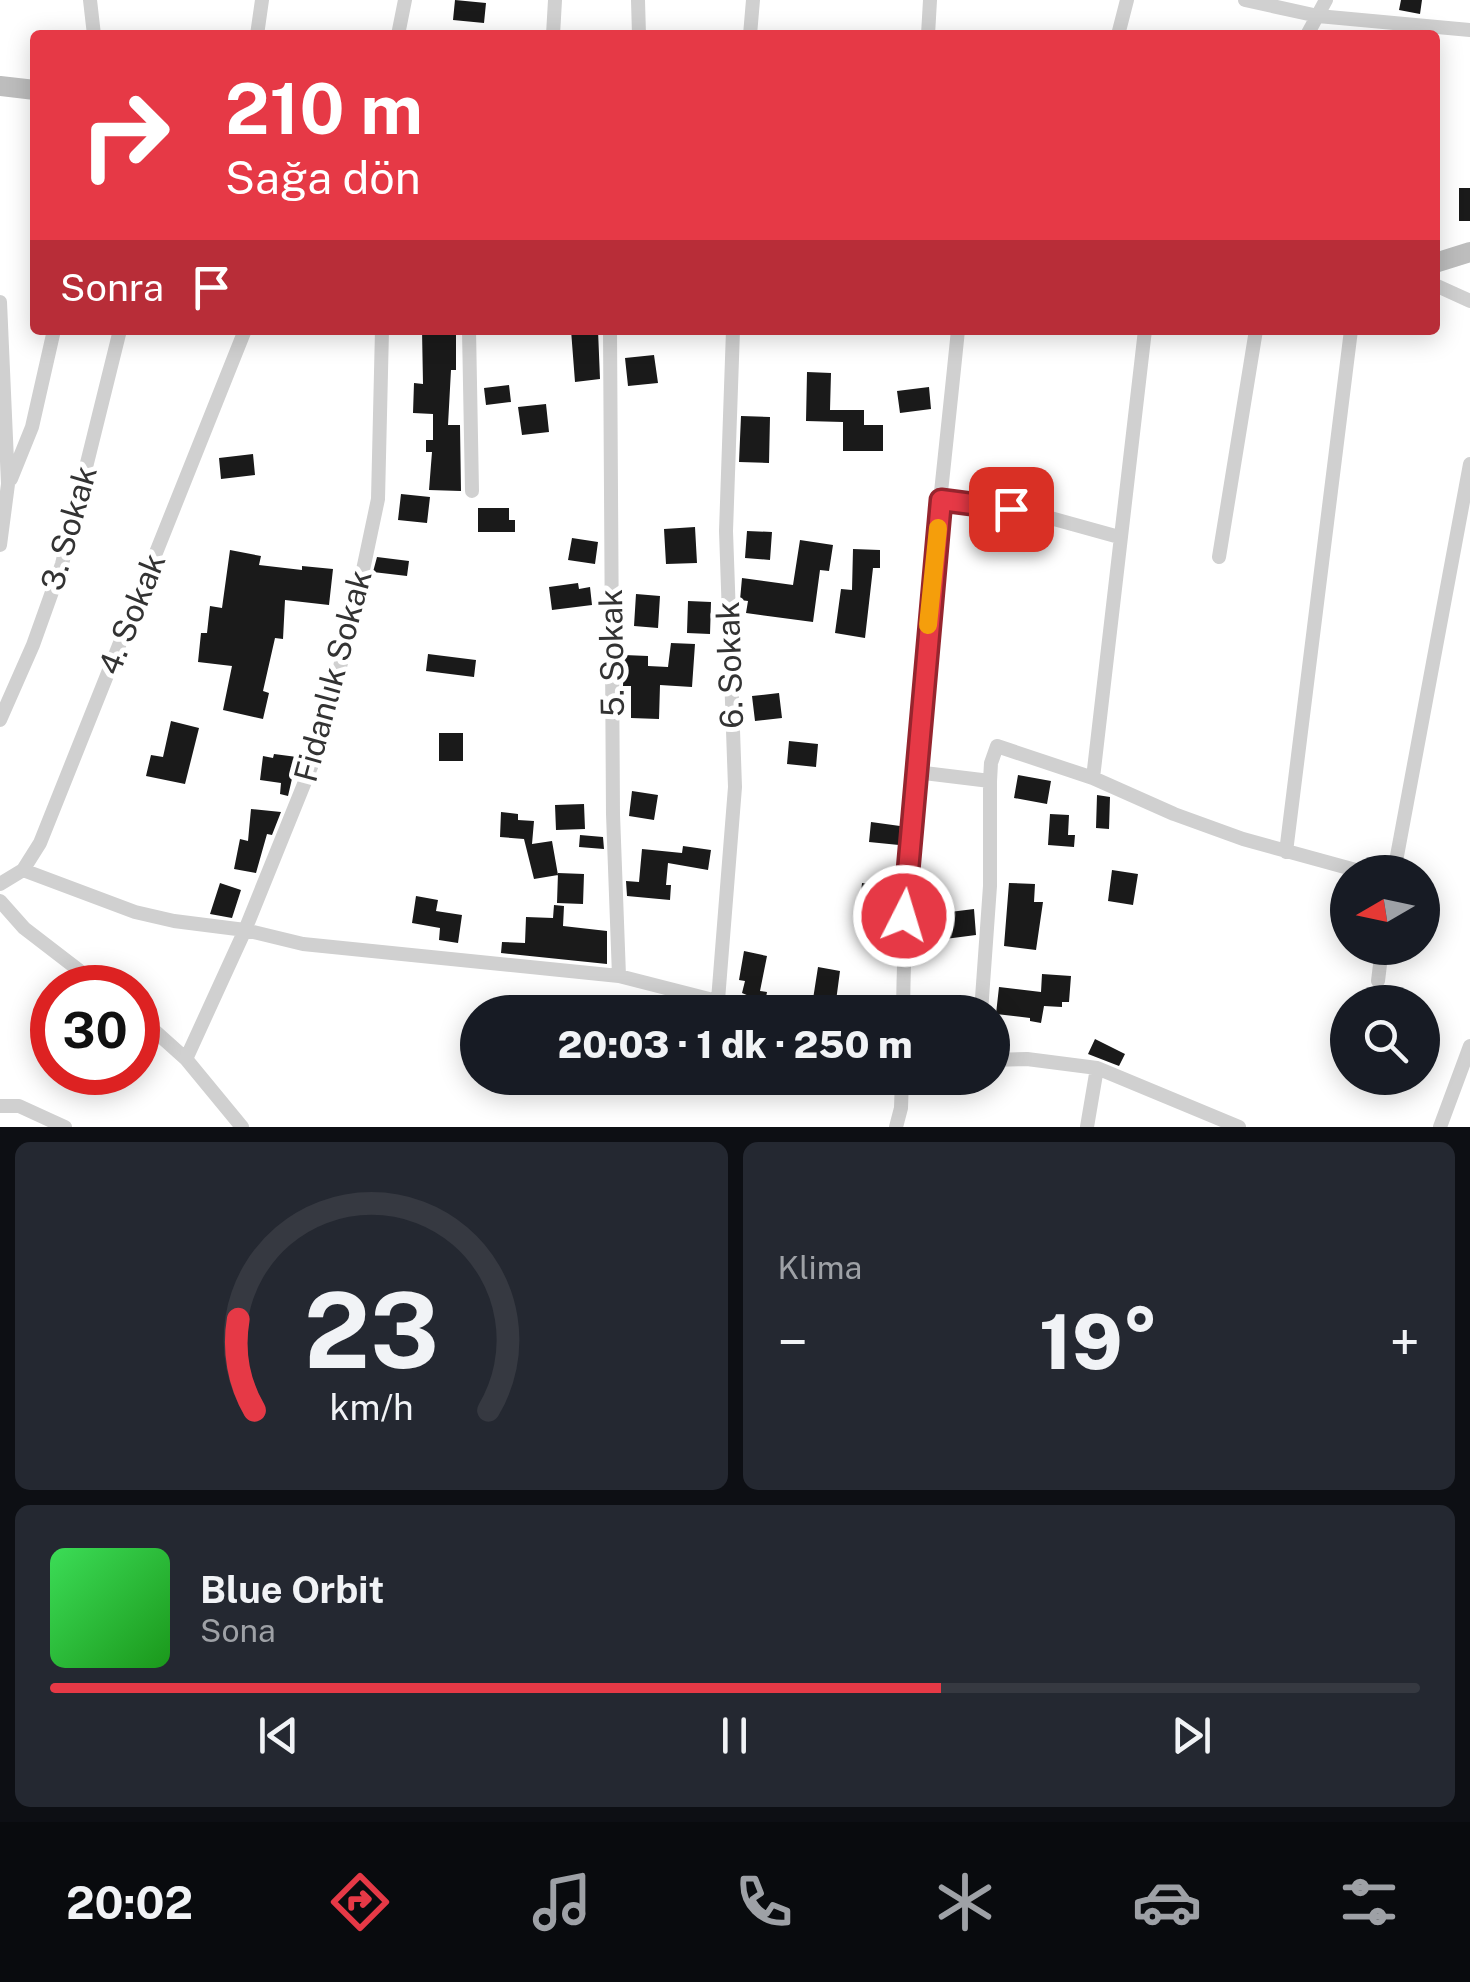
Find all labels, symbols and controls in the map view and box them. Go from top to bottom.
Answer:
text: 210 m [225,67,423,150]
icon: right [60,70,190,200]
text: Sağa dön [225,151,421,204]
icon: arrive [184,260,239,315]
text: Sonra [60,265,164,310]
street label: 3. Sokak [33,461,104,594]
pin [969,467,1054,552]
icon: arrive [984,482,1039,537]
street label: 4. Sokak [90,548,173,680]
street label: Fidanlık Sokak [286,566,379,786]
street label: 5. Sokak [592,589,631,717]
street label: 6. Sokak [709,601,750,729]
north arrow [1330,855,1440,965]
map controls [1330,855,1440,1095]
position arrow [852,864,956,968]
speed limit sign: 30 [30,965,160,1095]
button: search [1330,985,1440,1095]
text: 20:03 · 1 dk · 250 m [558,1022,912,1067]
text: Klima [778,1249,862,1286]
text: 23 [304,1269,439,1391]
text: 19° [1039,1298,1158,1386]
text: − [778,1310,808,1374]
text: + [1390,1310,1420,1374]
text: km/h [329,1386,413,1428]
text: Blue Orbit [200,1567,384,1612]
text: Sona [200,1612,276,1649]
icon: previous [251,1708,306,1763]
icon: pause [707,1708,762,1763]
icon: next [1164,1708,1219,1763]
icon: directions [325,1867,395,1937]
icon: music [527,1867,597,1937]
icon: phone [729,1867,799,1937]
icon: climate [930,1867,1000,1937]
icon: car [1132,1867,1202,1937]
icon: filters [1334,1867,1404,1937]
text: 20:02 [66,1876,193,1929]

